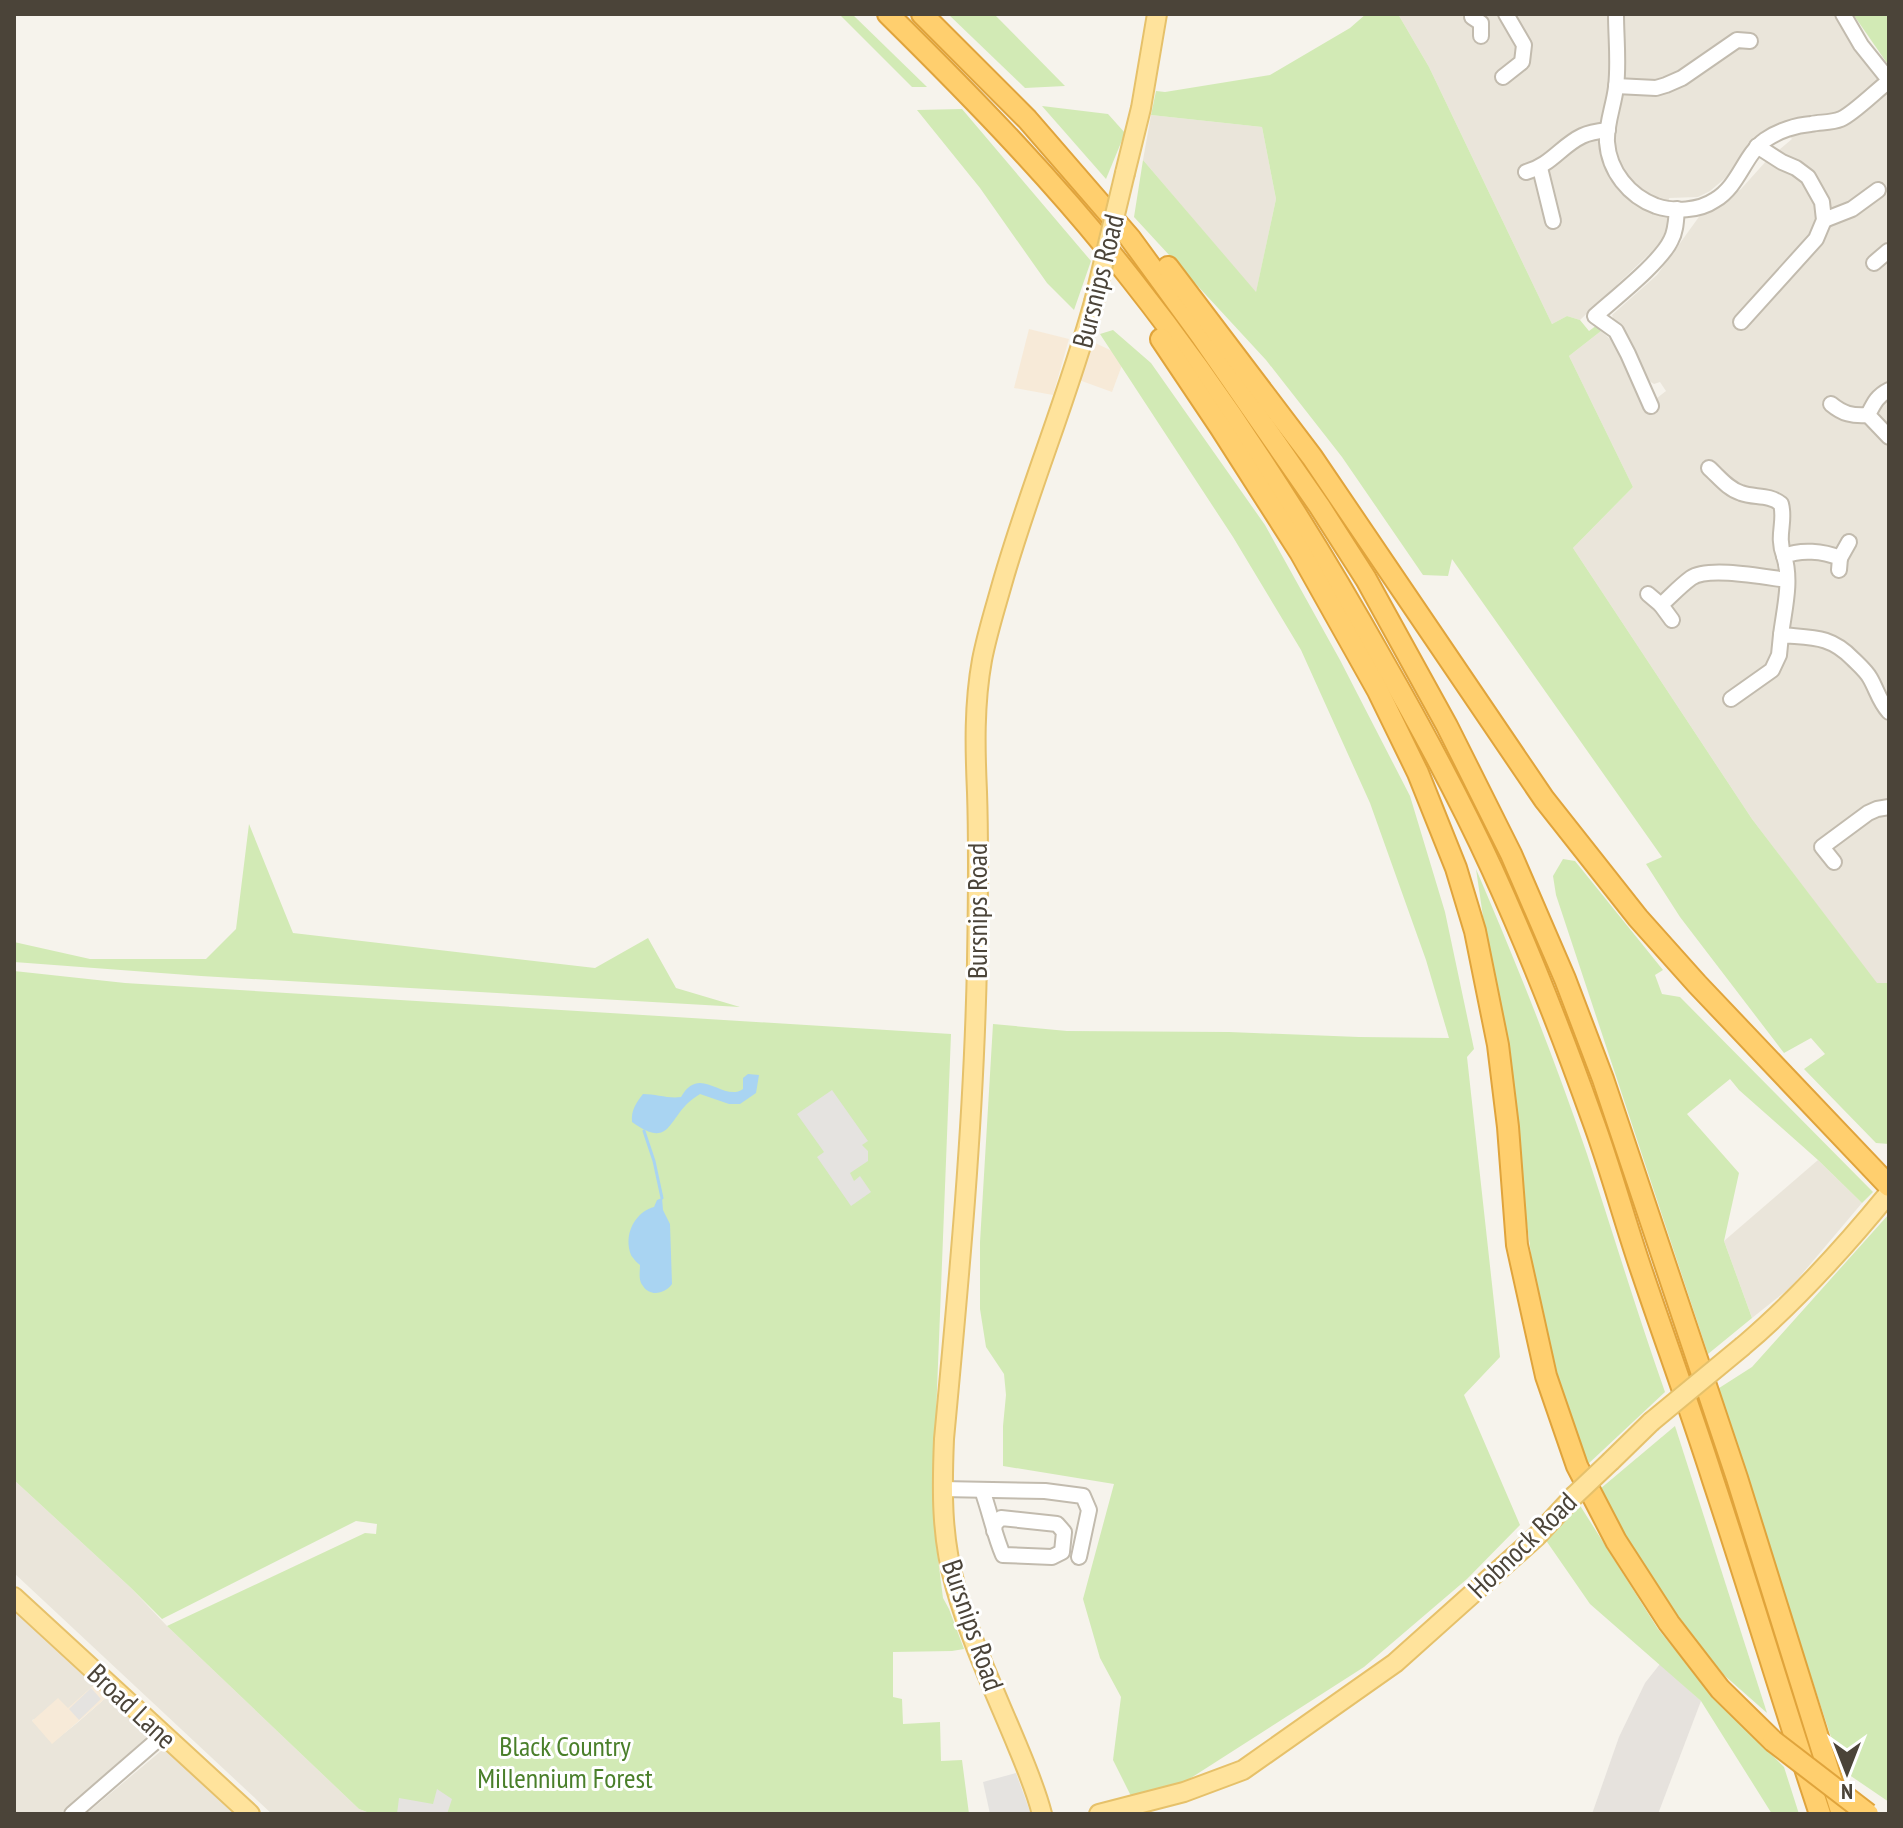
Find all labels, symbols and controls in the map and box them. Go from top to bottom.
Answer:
street label: Bursnips Road [1063,210,1132,351]
street label: Bursnips Road [958,843,995,979]
street label: Hobnock Road [1459,1484,1584,1606]
street label: Bursnips Road [934,1554,1013,1695]
street label: Broad Lane [80,1655,185,1756]
park label: Black Country Millennium Forest [477,1727,653,1796]
north arrow [1807,1732,1887,1812]
text: N [1841,1778,1853,1806]

